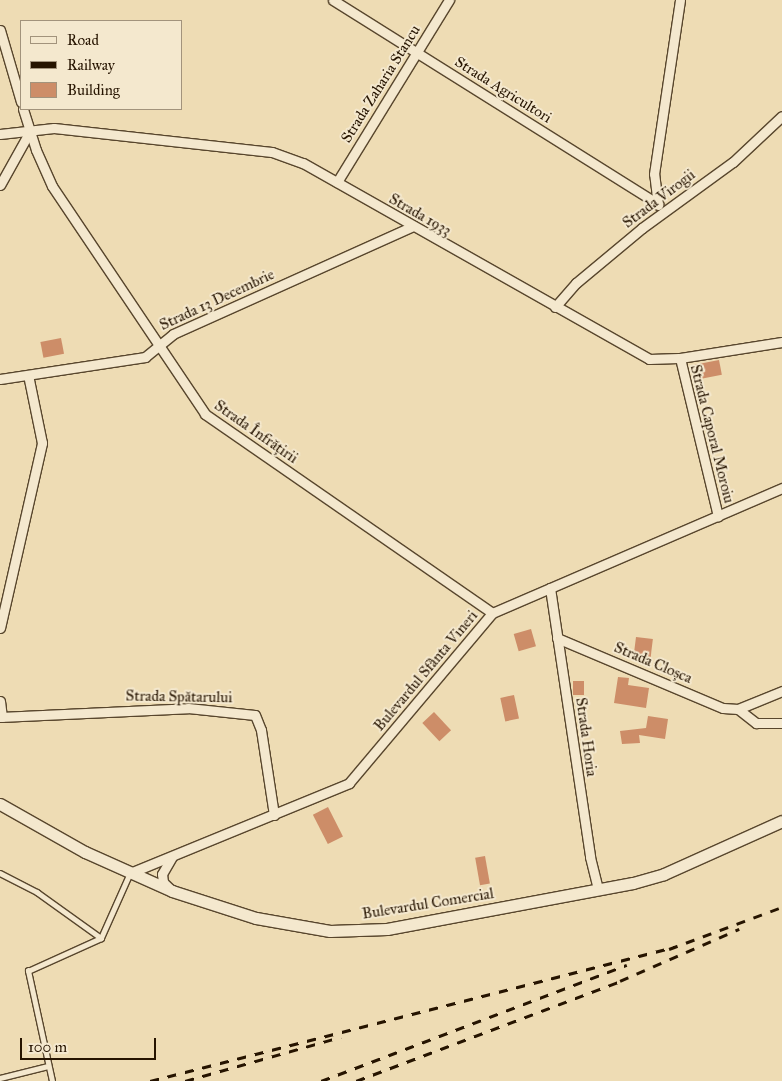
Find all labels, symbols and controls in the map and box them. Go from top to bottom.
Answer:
legend [20,20,182,110]
street label: Strada Zaharia Stancu [337,22,425,146]
text: Road [67,31,99,49]
street label: Strada Agricultori [451,53,555,127]
text: Railway [67,56,115,74]
text: Building [67,81,120,99]
street label: Strada Virogii [619,166,699,232]
street label: Strada 1933 [386,190,454,240]
street label: Strada 13 Decembrie [157,266,277,334]
street label: Strada Caporal Moroiu [686,363,738,505]
street label: Strada Înfrățirii [211,397,301,467]
street label: Bulevardul Sfânta Vineri [370,607,482,735]
street label: Strada Cloșca [611,638,695,688]
street label: Strada Spătarului [125,687,233,707]
street label: Strada Horia [572,696,600,778]
street label: Bulevardul Comercial [361,885,495,923]
scale bar [22,1028,159,1060]
text: 100 m [28,1038,67,1056]

